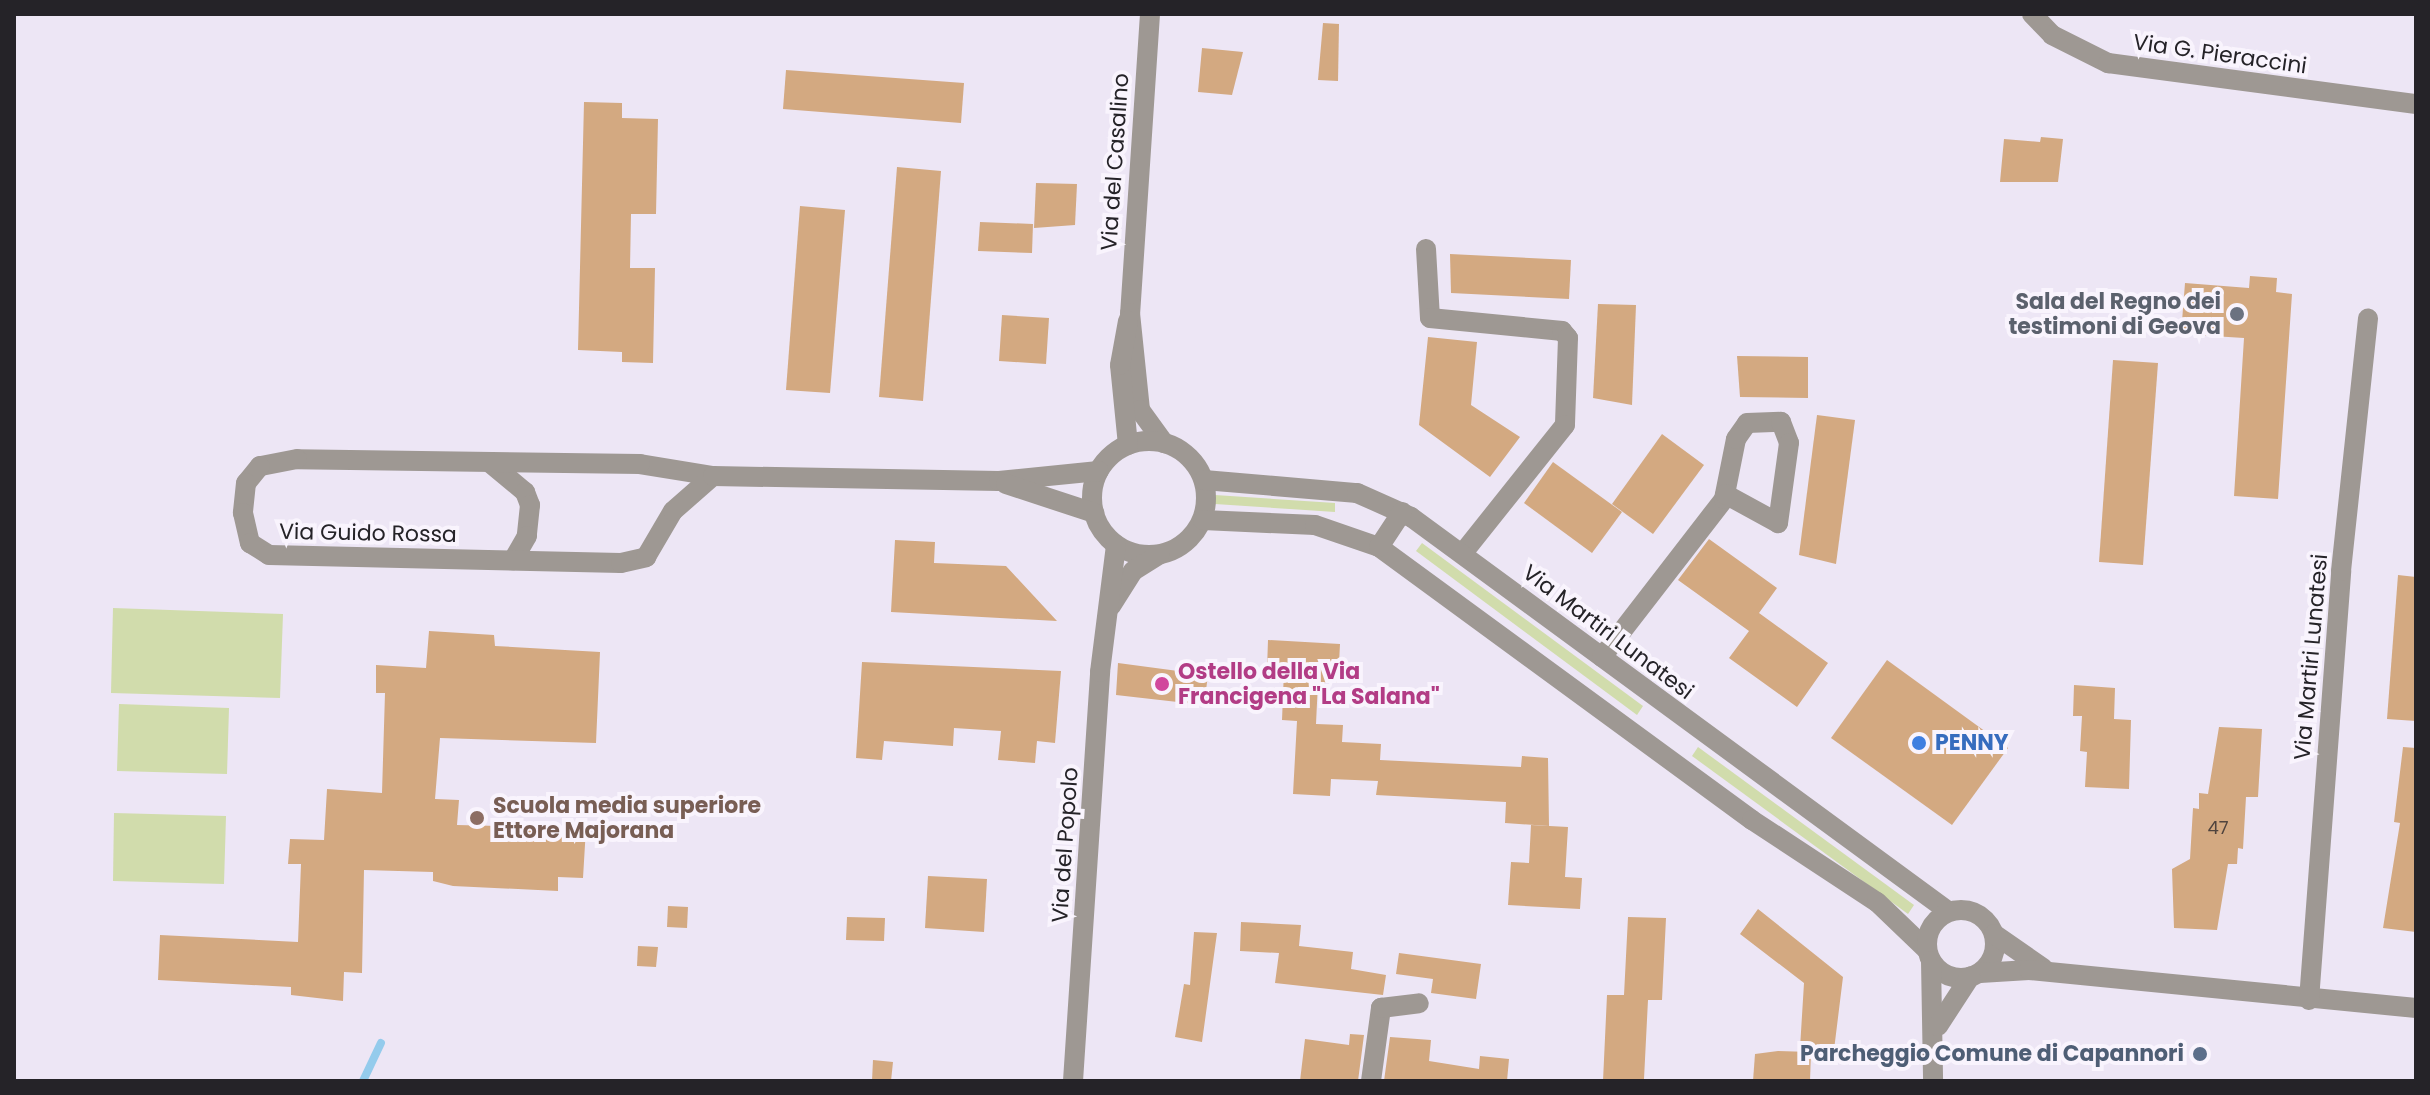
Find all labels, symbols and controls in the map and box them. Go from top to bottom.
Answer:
street label: Via G. Pieraccini [2131,29,2309,79]
street label: Via del Casalino [1096,72,1134,252]
place label: Sala del Regno dei testimoni di Geova [2008,288,2221,340]
marker: Sala del Regno dei testimoni di Geova [2228,305,2246,323]
street label: Via Guido Rossa [279,518,457,548]
street label: Via Martiri Lunatesi [2289,553,2333,761]
street label: Via Martiri Lunatesi [1517,559,1699,705]
place label: Ostello della Via Francigena "La Salana" [1178,658,1440,710]
marker: Ostello della Via Francigena "La Salana" [1153,675,1171,693]
place label: PENNY [1935,730,2008,756]
marker: PENNY [1910,734,1928,752]
street label: Via del Popolo [1046,766,1084,924]
place label: Scuola media superiore Ettore Majorana [493,792,761,844]
marker: Scuola media superiore Ettore Majorana [468,809,486,827]
house number: 47 [2207,817,2229,839]
place label: Parcheggio Comune di Capannori [1800,1041,2184,1067]
marker: Parcheggio Comune di Capannori [2191,1045,2209,1063]

